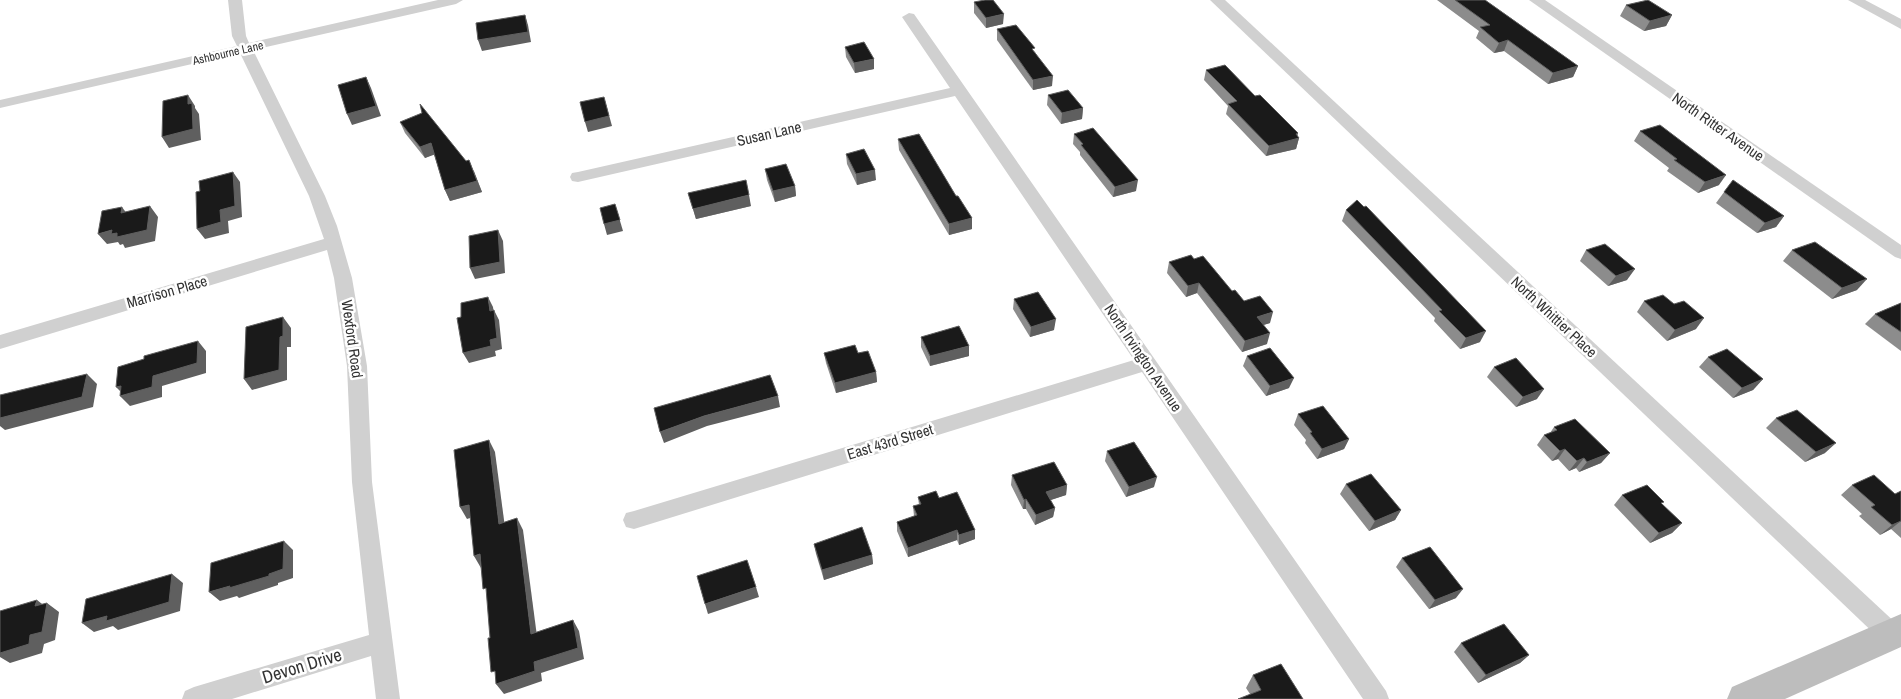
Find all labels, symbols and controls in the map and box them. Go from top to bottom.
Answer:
street label: Ashbourne Lane [190,37,265,69]
street label: North Ritter Avenue [1668,87,1769,166]
street label: Susan Lane [735,116,803,151]
street label: Marrison Place [124,270,210,313]
street label: North Whittier Place [1507,271,1602,362]
street label: Wexford Road [337,299,368,379]
street label: North Irvington Avenue [1100,300,1187,416]
street label: East 43rd Street [844,418,936,465]
street label: Devon Drive [259,642,345,689]

